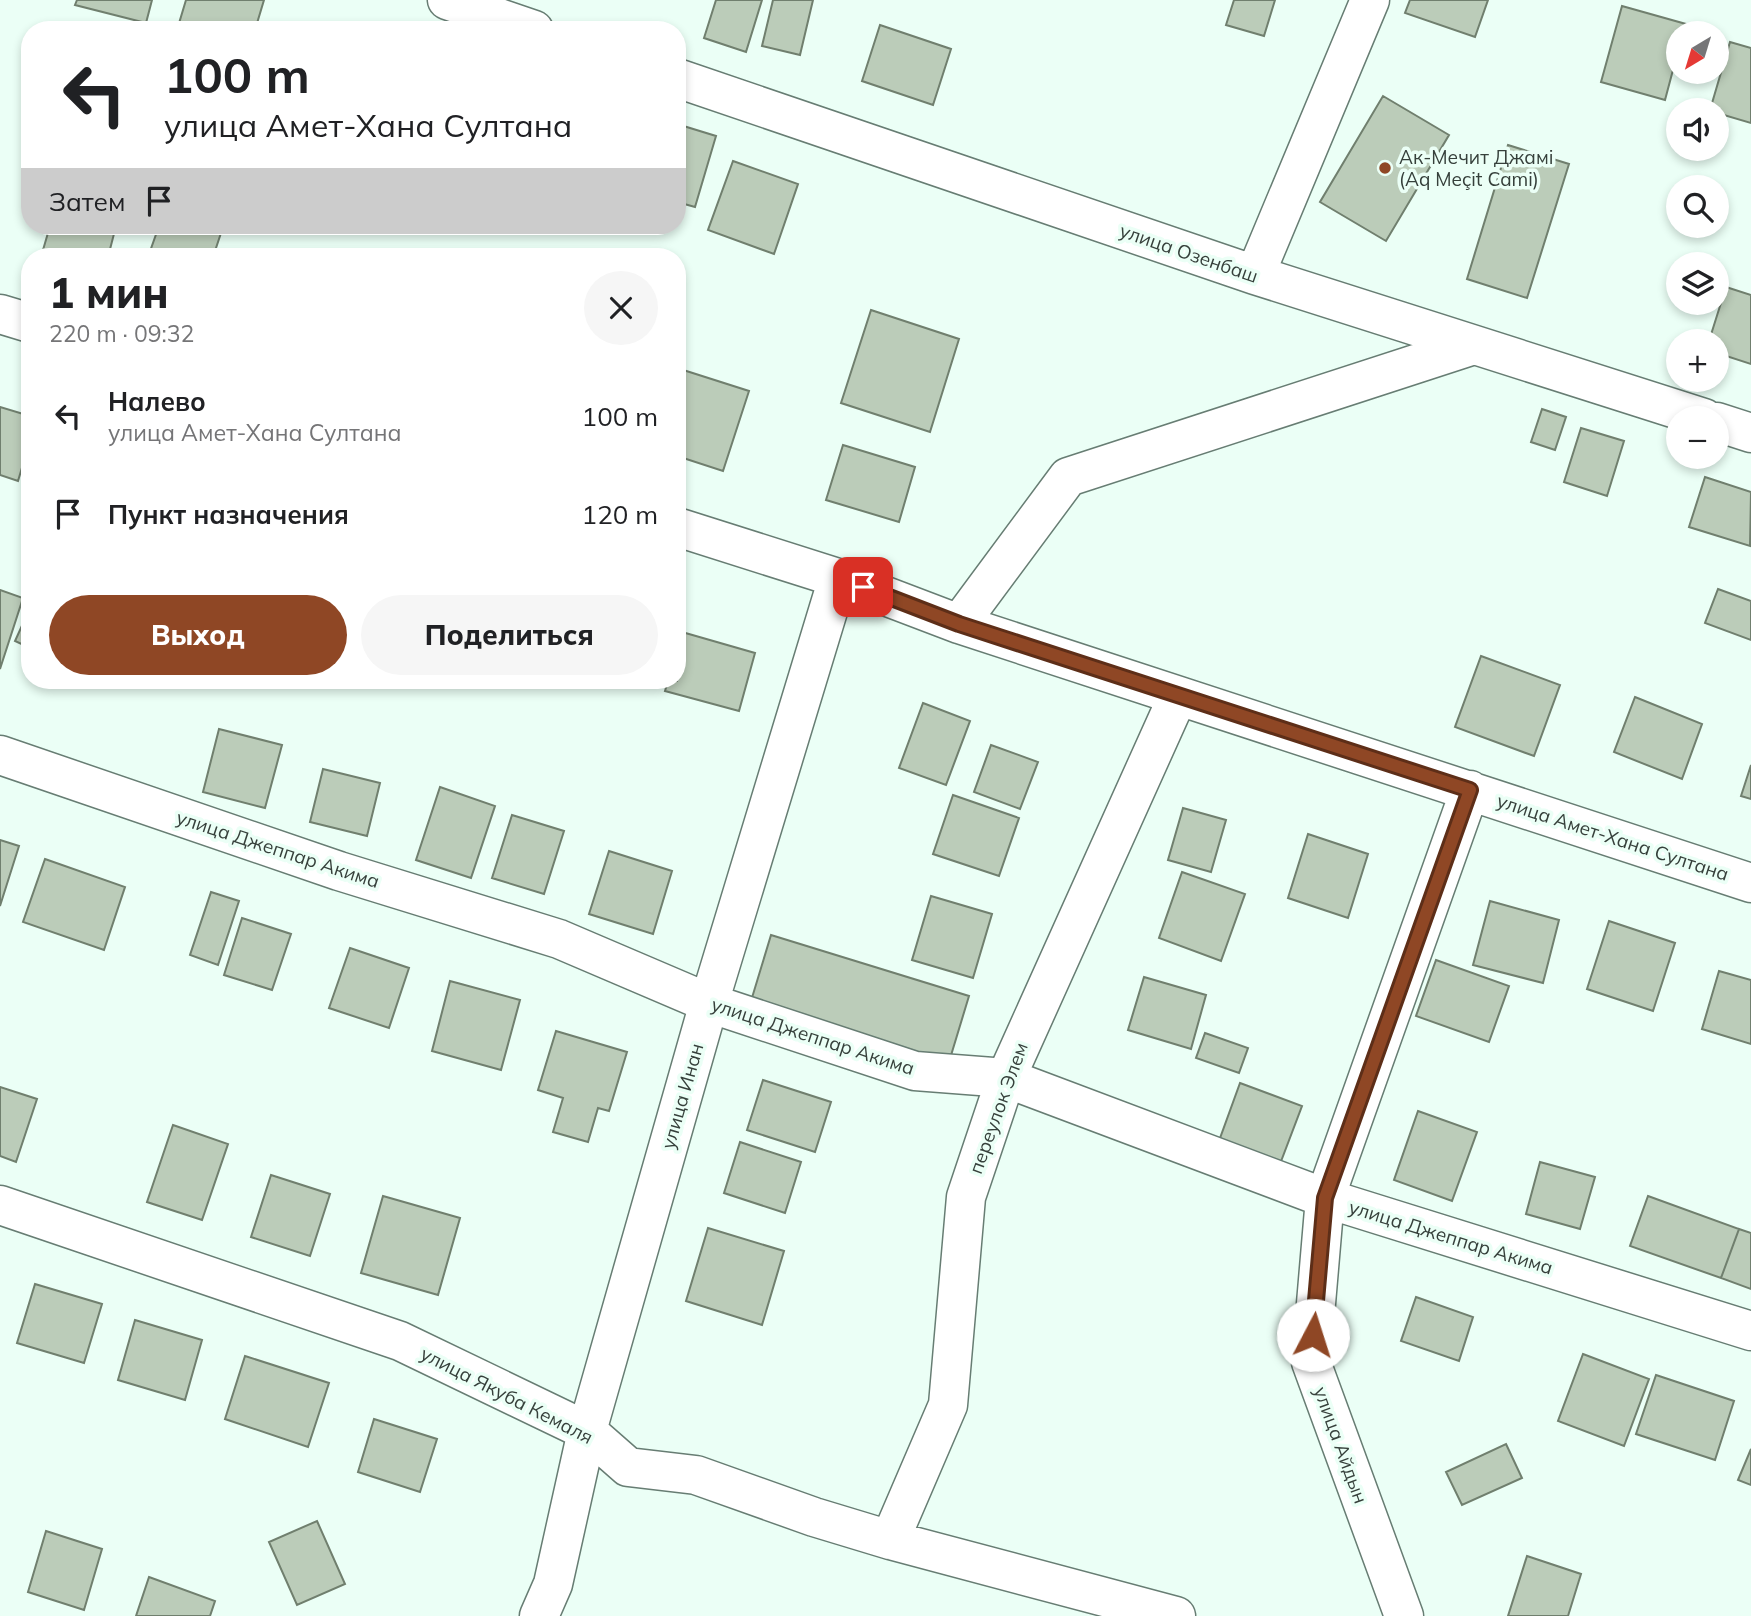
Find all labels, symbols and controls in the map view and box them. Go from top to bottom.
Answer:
north arrow [1666,21,1729,84]
map controls [1666,21,1729,469]
text: 100 m [164,44,310,105]
icon: left [49,49,140,140]
button: sound [1666,98,1729,161]
text: улица Амет-Хана Султана [164,105,572,145]
place label: Ак-Мечит Джамі (Aq Meçit Cami) [1399,145,1553,191]
marker: Ак-Мечит Джамі (Aq Meçit Cami) [1377,160,1393,176]
button: search [1666,175,1729,238]
icon: arrive [140,182,178,220]
text: Затем [49,185,126,218]
street label: улица Озенбаш [1117,218,1261,288]
button: layers [1666,252,1729,315]
text: 1 мин [49,266,169,319]
button: close [584,271,658,345]
text: 220 m · 09:32 [49,319,194,348]
button: + [1666,329,1729,392]
text: Налево [108,385,206,418]
icon: left [49,397,87,435]
text: 100 m [582,400,658,433]
button: − [1666,406,1729,469]
text: улица Амет-Хана Султана [108,418,402,447]
icon: arrive [49,495,87,533]
text: Пункт назначения [108,498,349,531]
text: 120 m [582,498,658,531]
pin [833,557,893,617]
icon: arrive [844,568,882,606]
button: Выход [49,595,347,675]
button: Поделиться [361,595,658,675]
street label: улица Амет-Хана Султана [1494,788,1732,886]
street label: улица Джеппар Акима [173,805,383,893]
street label: улица Джеппар Акима [708,992,918,1080]
street label: переулок Элем [963,1039,1033,1177]
street label: улица Инан [655,1040,709,1152]
street label: улица Джеппар Акима [1346,1195,1556,1279]
position arrow [1276,1298,1350,1372]
street label: улица Якуба Кемаля [417,1341,597,1449]
street label: улица Айдын [1309,1383,1373,1507]

